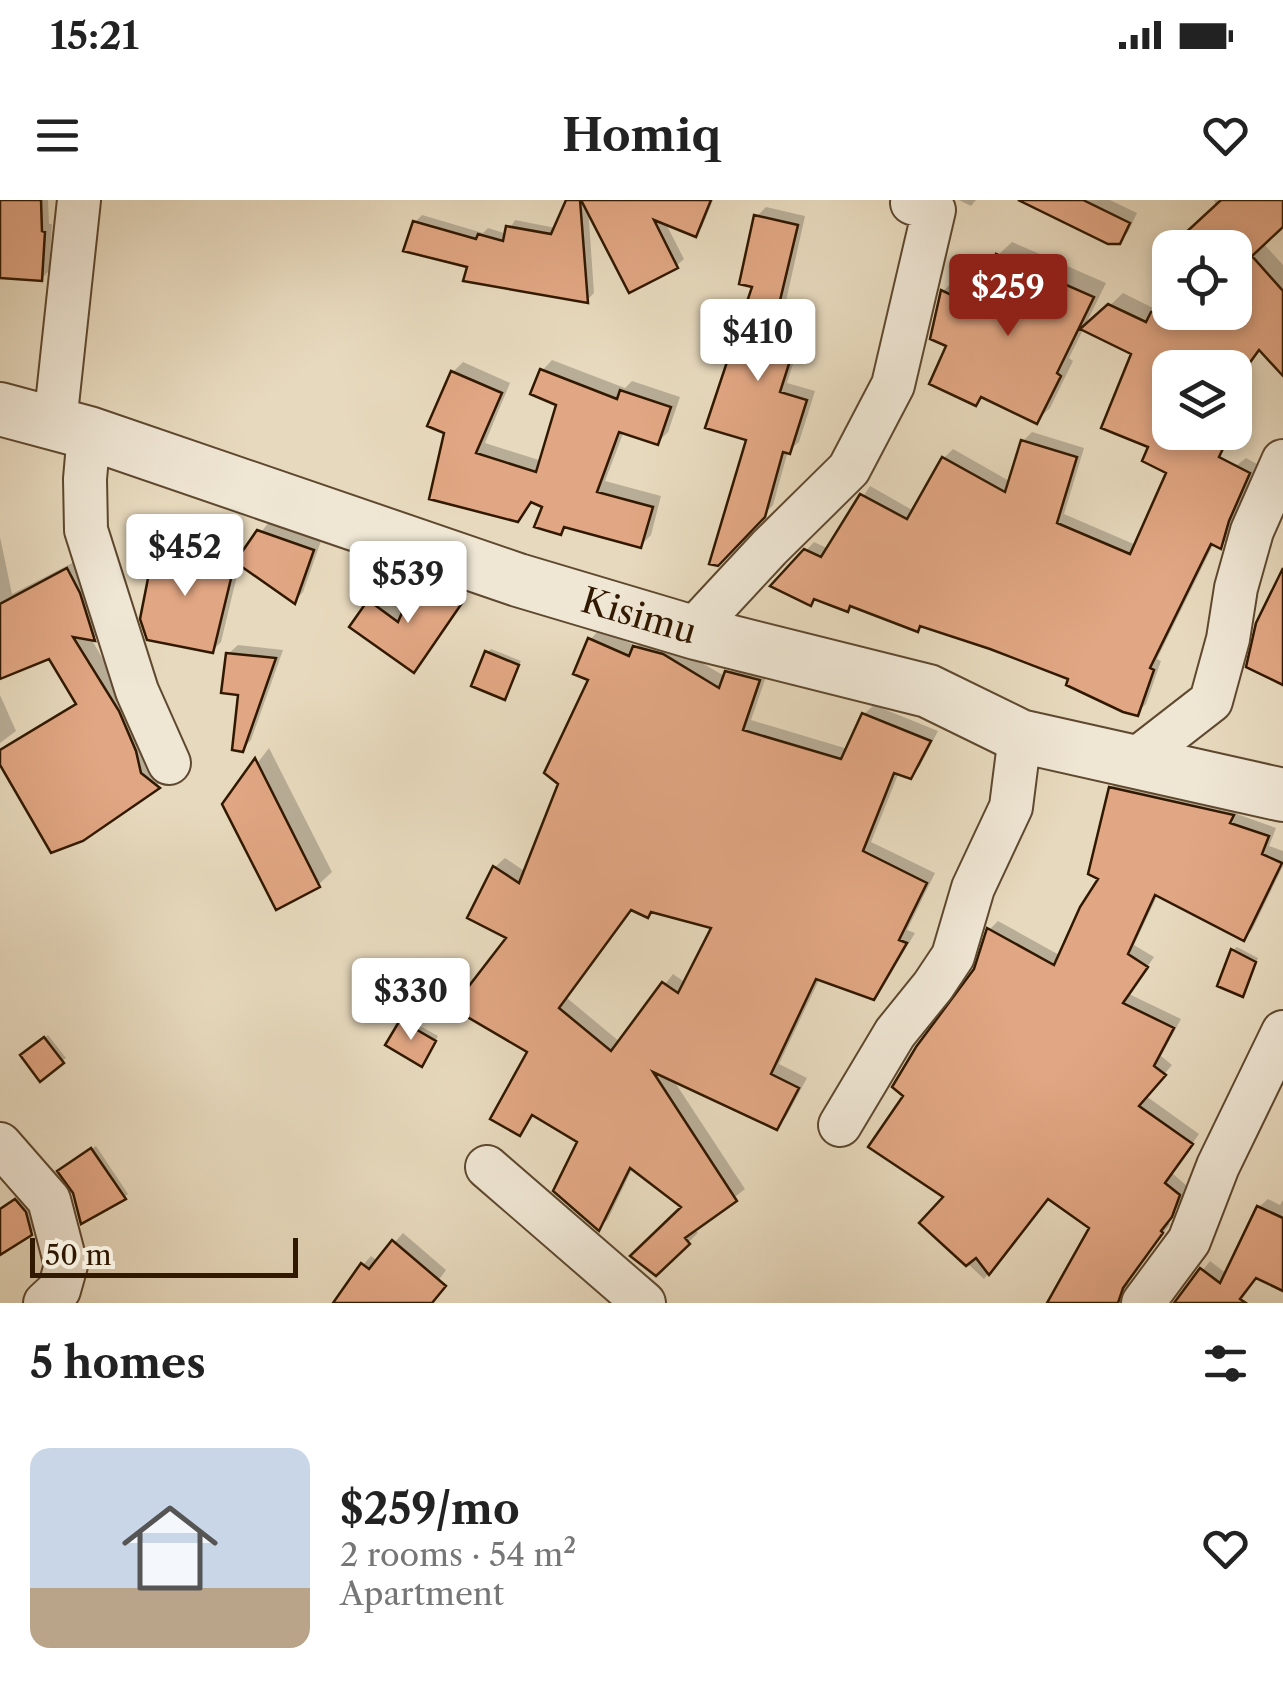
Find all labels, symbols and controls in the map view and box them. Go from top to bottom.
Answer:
text: 15:21 [50,12,139,59]
text: Homiq [562,107,721,163]
icon: menu [30,108,85,163]
icon: heart [1198,108,1253,163]
map controls [1152,230,1252,450]
button: locate [1152,230,1252,330]
pin: $259 [949,254,1067,339]
text: $259 [971,267,1045,306]
pin: $410 [699,299,817,384]
text: $410 [722,312,794,351]
button: layers [1152,350,1252,450]
pin: $452 [126,514,244,599]
text: $452 [148,527,222,566]
pin: $539 [349,541,467,626]
text: $539 [372,554,444,593]
street label: Kisimu [577,578,702,653]
pin: $330 [352,958,470,1043]
text: $330 [374,971,448,1010]
scale bar [30,1233,298,1278]
text: 50 m [45,1238,112,1272]
icon: filters [1198,1336,1253,1391]
text: 5 homes [30,1337,206,1389]
text: $259/mo [340,1483,520,1535]
icon: home [110,1488,230,1608]
icon: heart [1198,1521,1253,1576]
text: 2 rooms · 54 m² [340,1535,576,1574]
text: Apartment [340,1574,504,1613]

